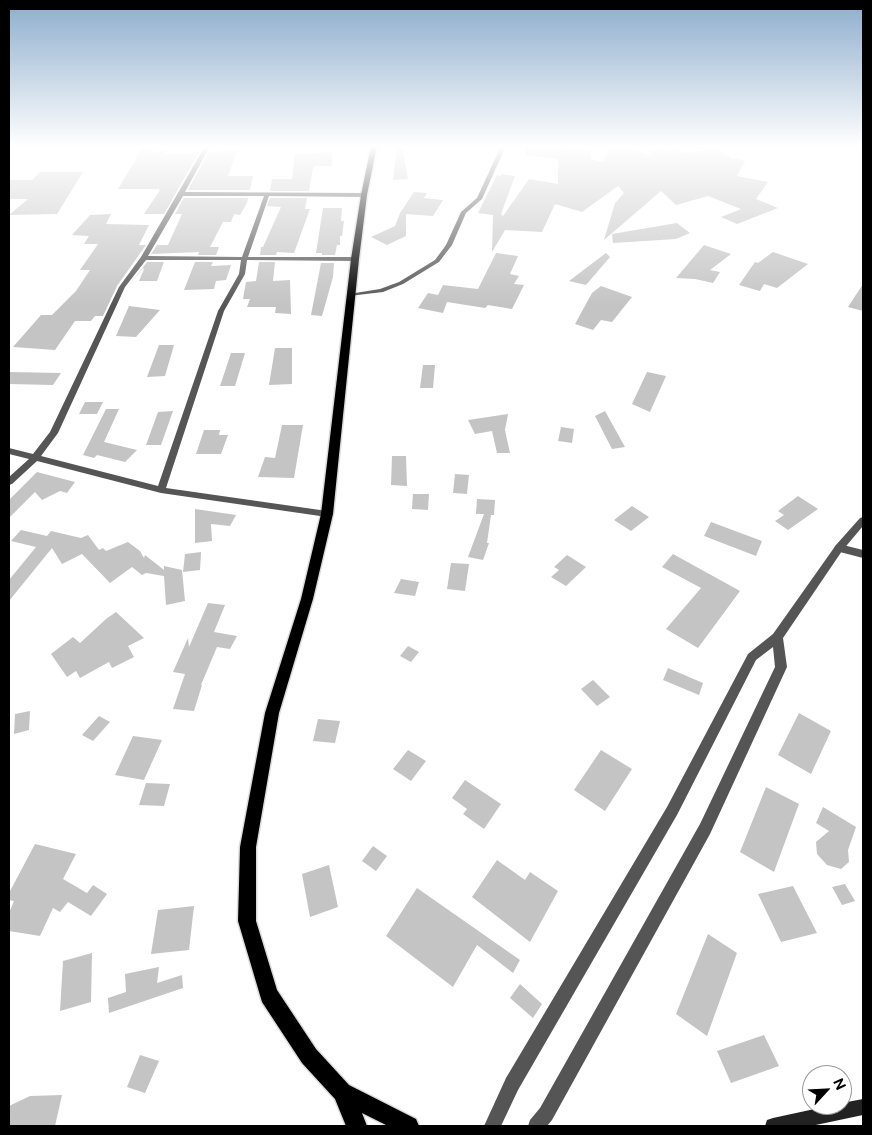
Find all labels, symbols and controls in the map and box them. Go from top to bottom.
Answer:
north arrow [802,1065,852,1115]
text: N [830,1076,849,1092]

